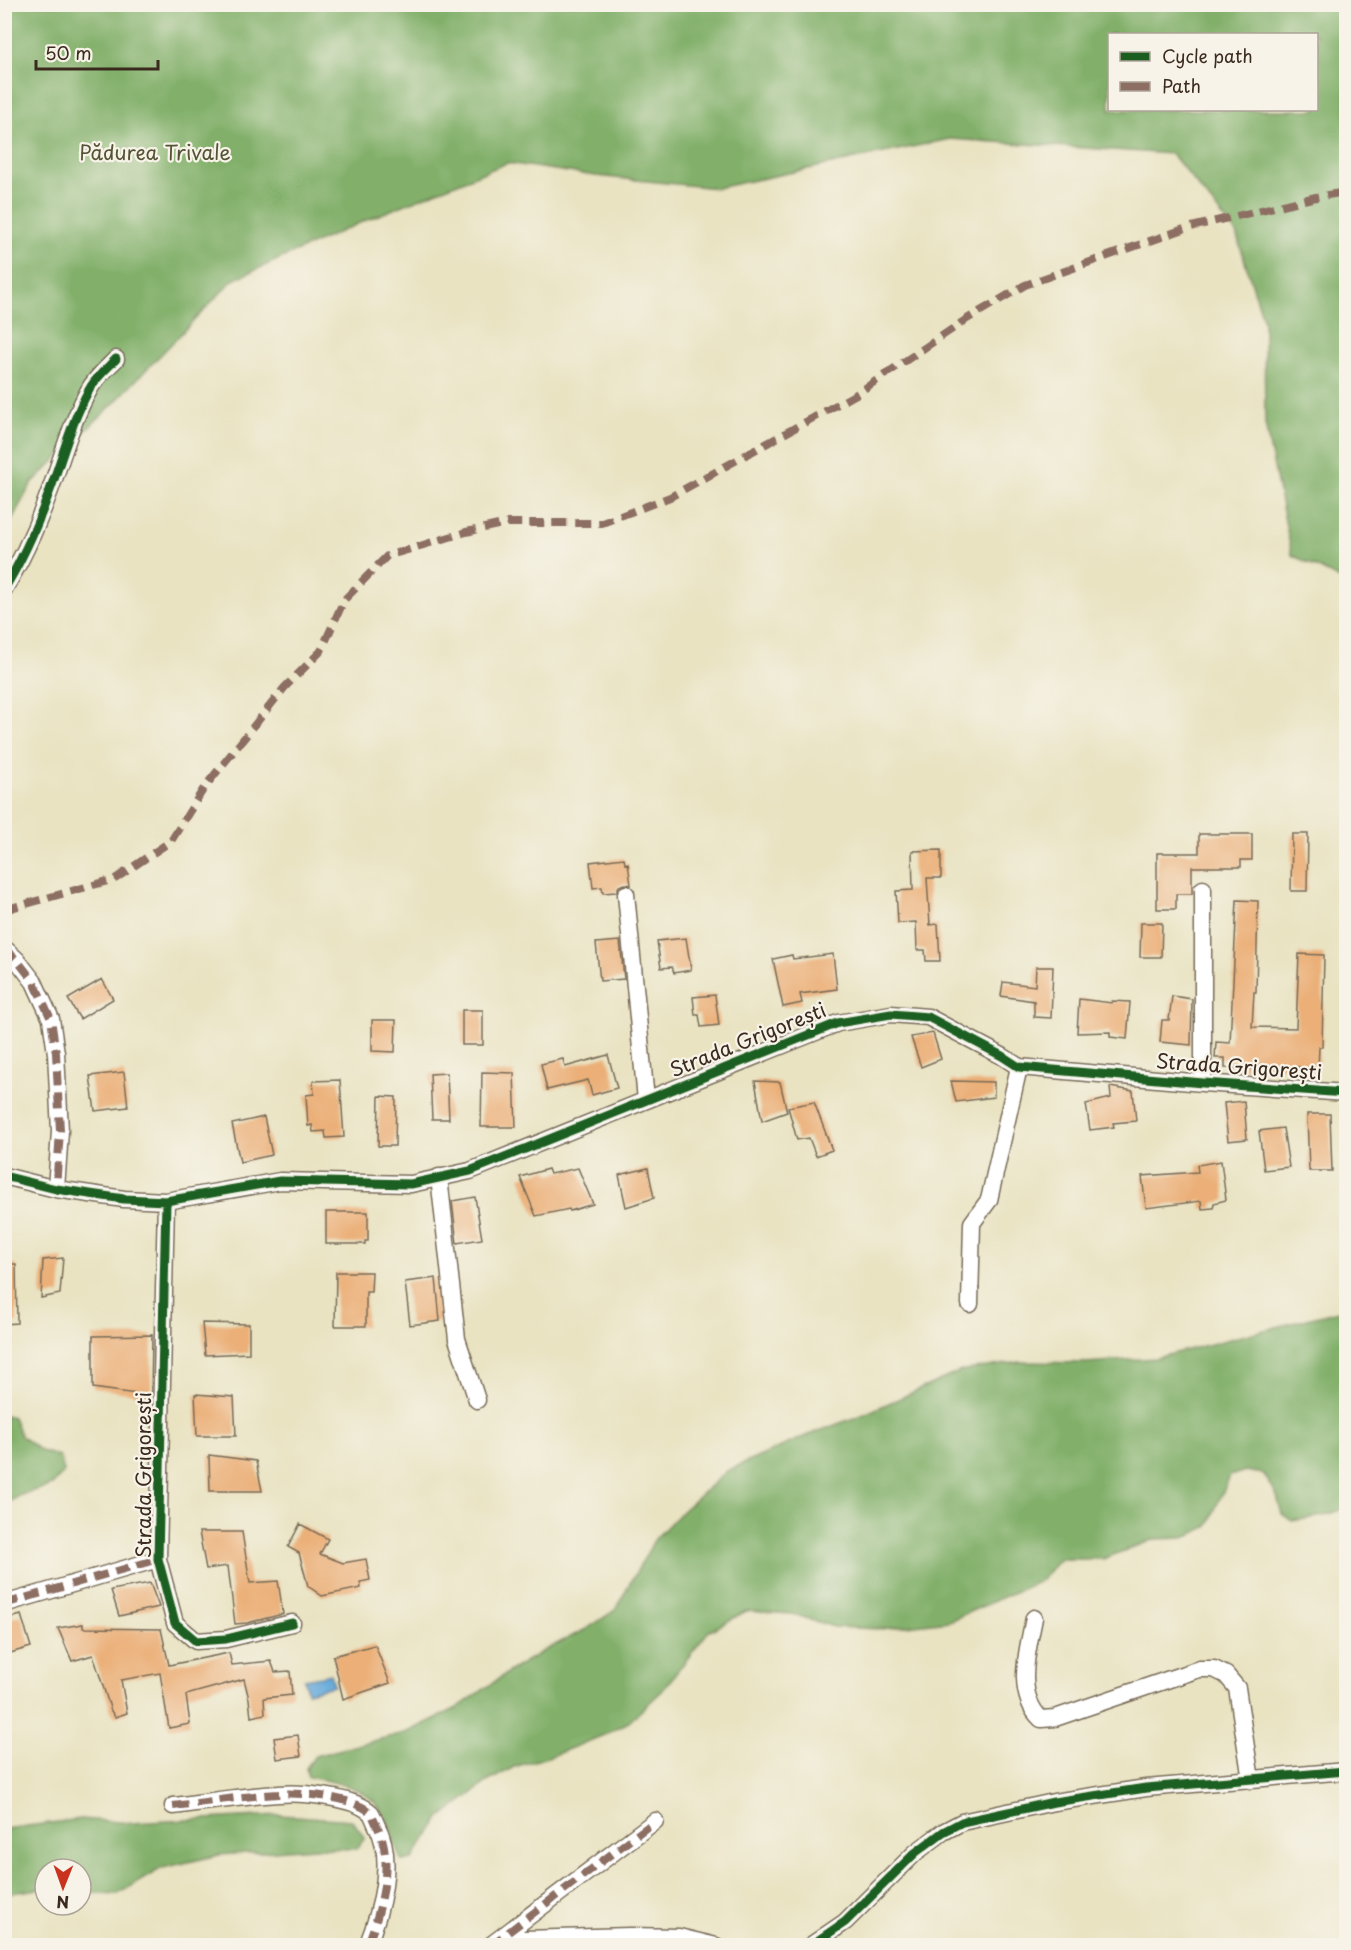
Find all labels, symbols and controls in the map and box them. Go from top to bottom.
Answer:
scale bar [36,33,158,71]
legend [1108,33,1318,111]
text: 50 m [45,39,92,66]
text: Cycle path [1162,42,1253,69]
text: Path [1162,72,1201,99]
park label: Pădurea Trivale [79,137,231,167]
street label: Strada Grigorești [665,994,830,1084]
street label: Strada Grigorești [1155,1045,1323,1087]
street label: Strada Grigorești [128,1392,158,1558]
north arrow [33,1857,93,1917]
text: N [56,1891,69,1915]

